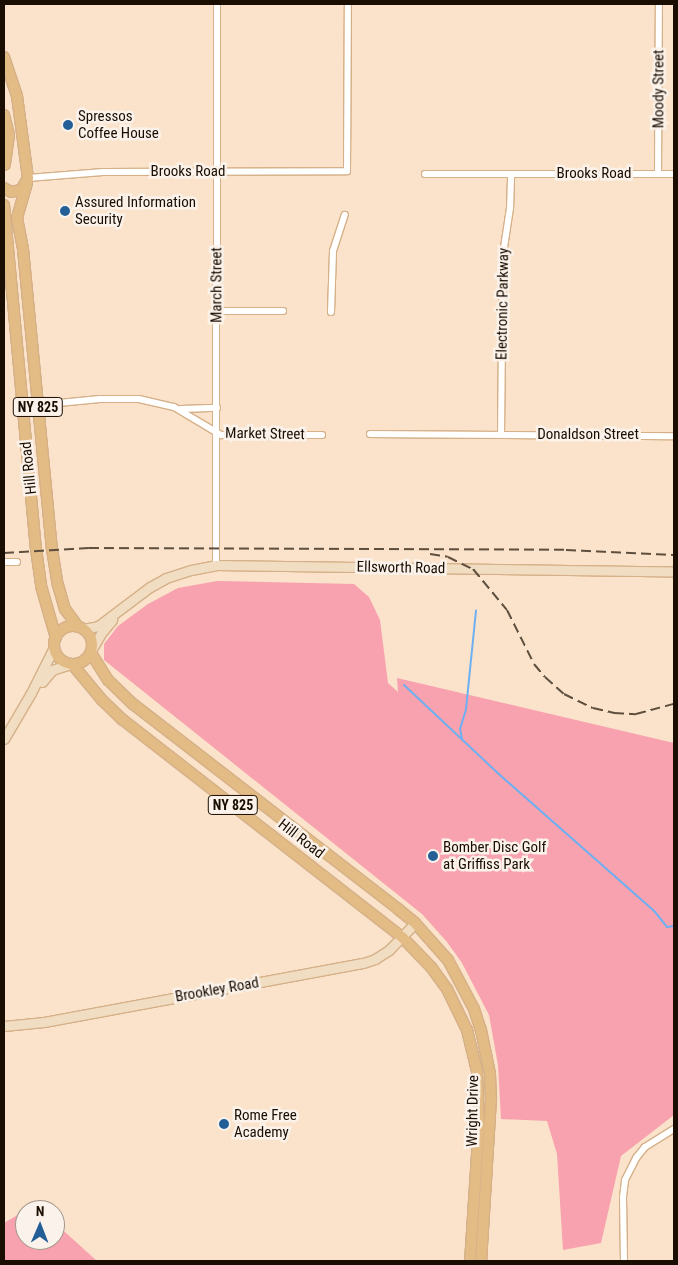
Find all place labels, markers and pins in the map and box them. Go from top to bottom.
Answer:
place label: Spressos Coffee House [78,107,159,142]
marker: Spressos Coffee House [62,119,74,131]
place label: Assured Information Security [75,193,196,228]
marker: Assured Information Security [59,205,71,217]
place label: Bomber Disc Golf at Griffiss Park [443,838,546,873]
marker: Bomber Disc Golf at Griffiss Park [427,850,439,862]
place label: Rome Free Academy [234,1106,297,1141]
marker: Rome Free Academy [218,1118,230,1130]

